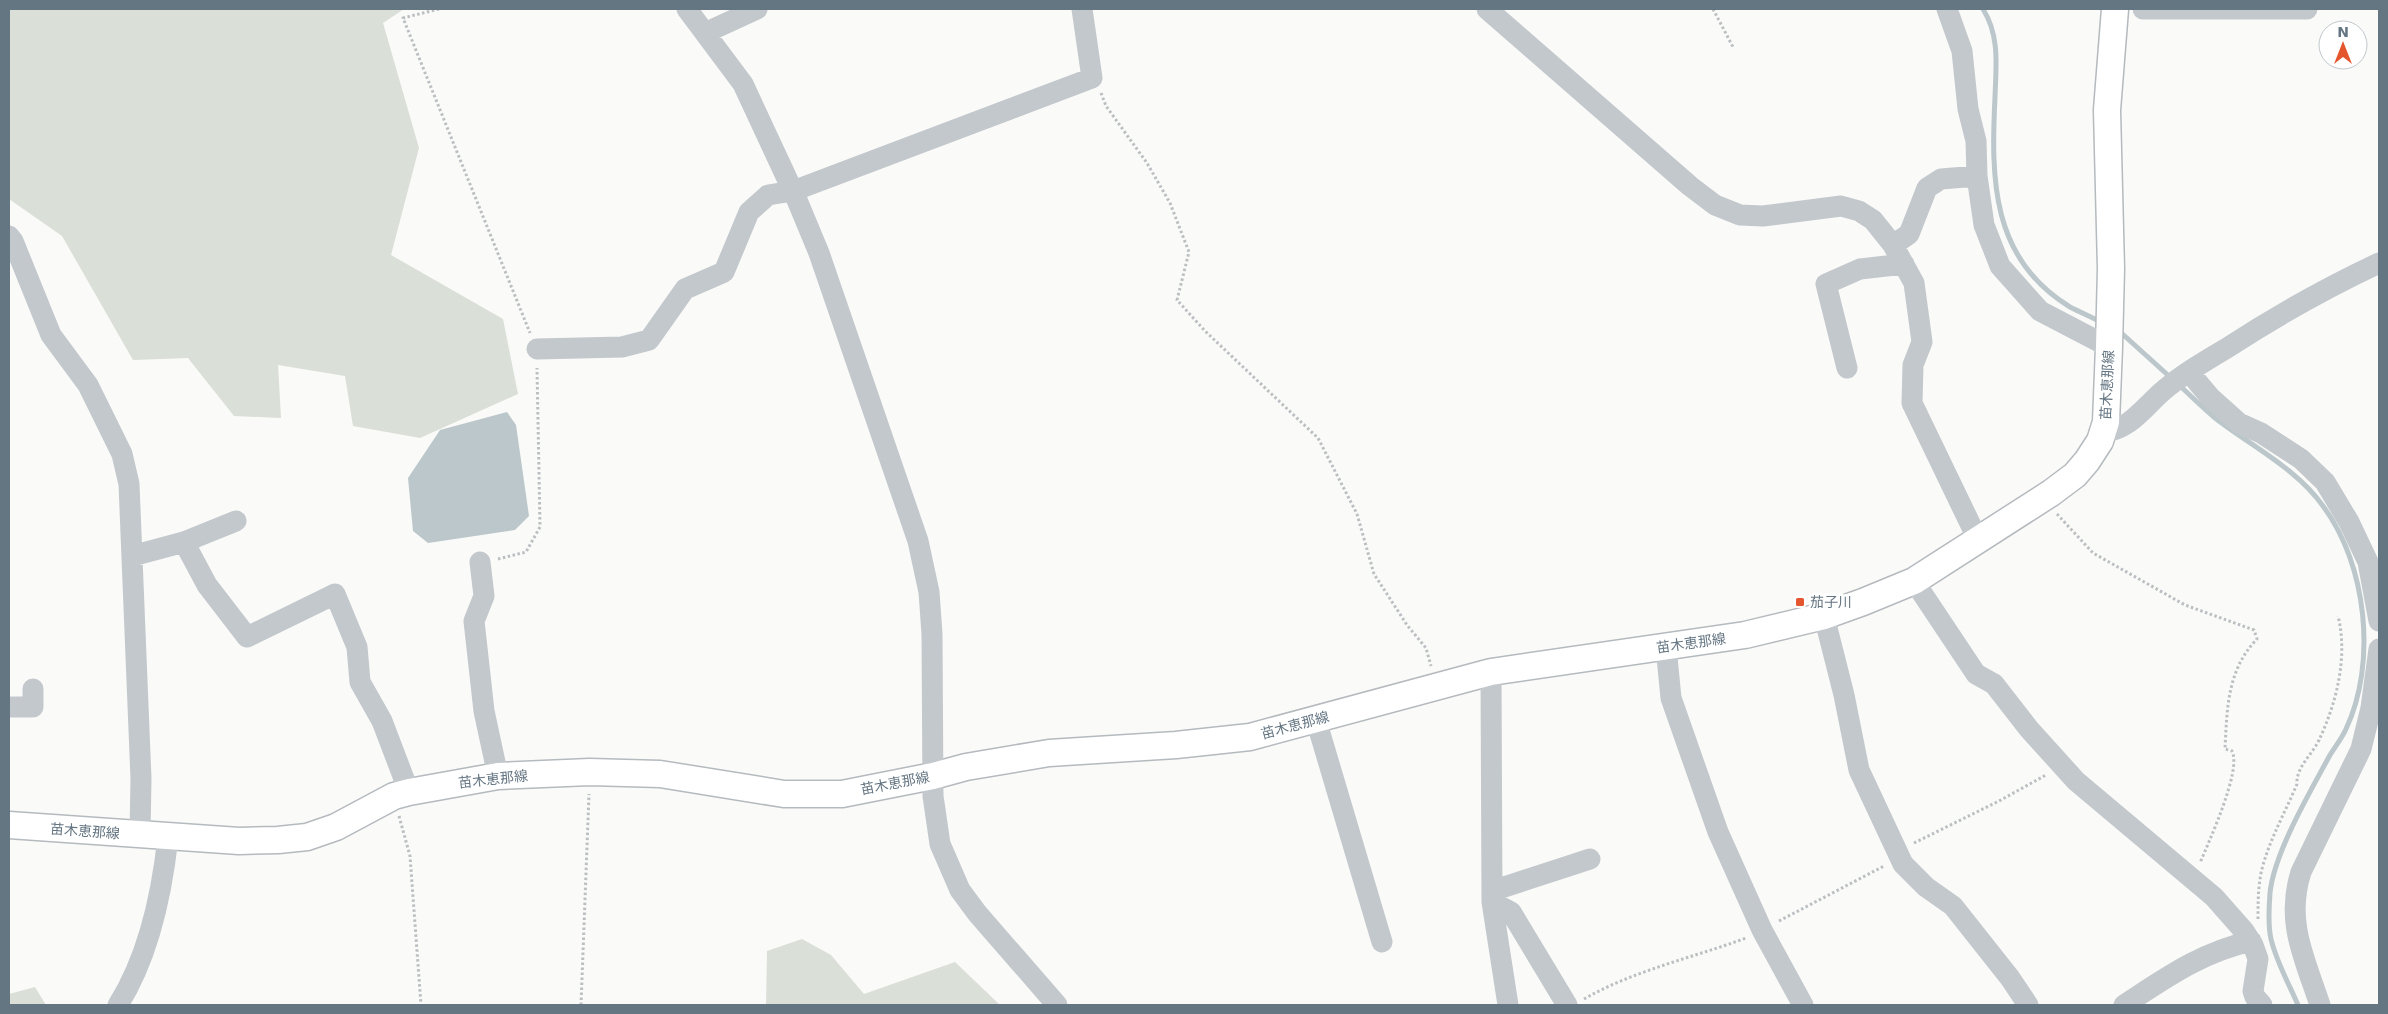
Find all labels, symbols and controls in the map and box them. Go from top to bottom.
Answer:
north arrow [2318,20,2368,70]
text: N [2337,24,2349,40]
street label: 苗木恵那線 [2097,350,2117,420]
place label: 茄子川 [1810,594,1852,610]
marker: 茄子川 [1794,596,1806,608]
street label: 苗木恵那線 [1655,630,1727,656]
street label: 苗木恵那線 [1259,708,1331,742]
street label: 苗木恵那線 [457,767,529,791]
street label: 苗木恵那線 [859,768,931,798]
street label: 苗木恵那線 [50,821,120,841]

